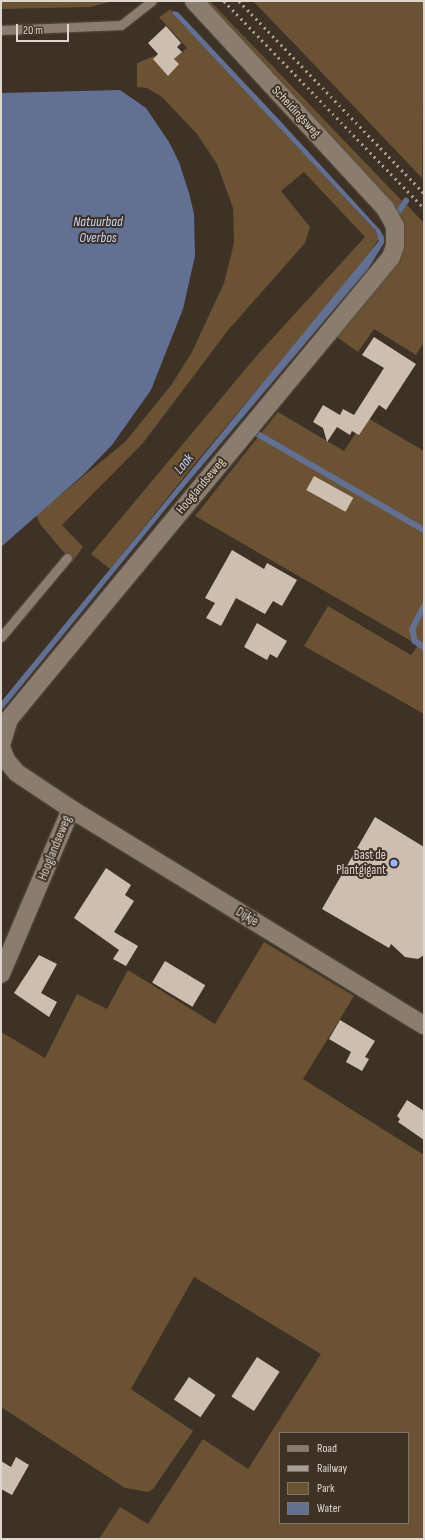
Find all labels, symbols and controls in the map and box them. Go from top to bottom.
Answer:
scale bar [18,16,71,42]
text: 20 m [23,23,43,38]
street label: Scheidingsweg [268,83,324,141]
water label: Natuurbad Overbos [73,214,123,246]
water label: Laak [171,450,197,478]
street label: Hooglandseweg [173,455,229,517]
street label: Hooglandseweg [35,813,75,883]
place label: Bast de Plantgigant [336,848,386,879]
marker: Bast de Plantgigant [389,858,399,868]
street label: Dijkje [233,904,261,930]
legend [279,1432,409,1524]
text: Road [317,1441,337,1456]
text: Railway [317,1461,347,1476]
text: Park [317,1481,335,1496]
text: Water [317,1501,341,1516]

